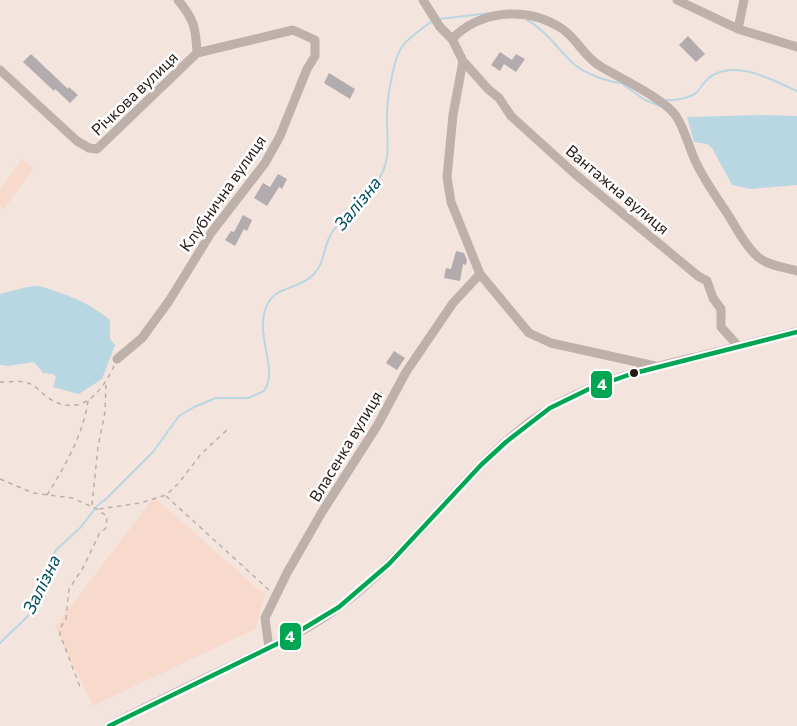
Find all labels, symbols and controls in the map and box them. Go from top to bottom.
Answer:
street label: Річкова вулиця [87,47,181,139]
street label: Клубнична вулиця [175,131,269,255]
street label: Вантажна вулиця [562,140,674,238]
water label: Залізна [329,172,385,234]
unlabelled marker [628,367,640,379]
line badge: 4 [590,370,613,399]
text: 4 [597,374,607,393]
street label: Власенка вулиця [305,387,385,505]
water label: Залізна [17,551,65,617]
line badge: 4 [279,622,302,651]
text: 4 [285,626,295,645]

